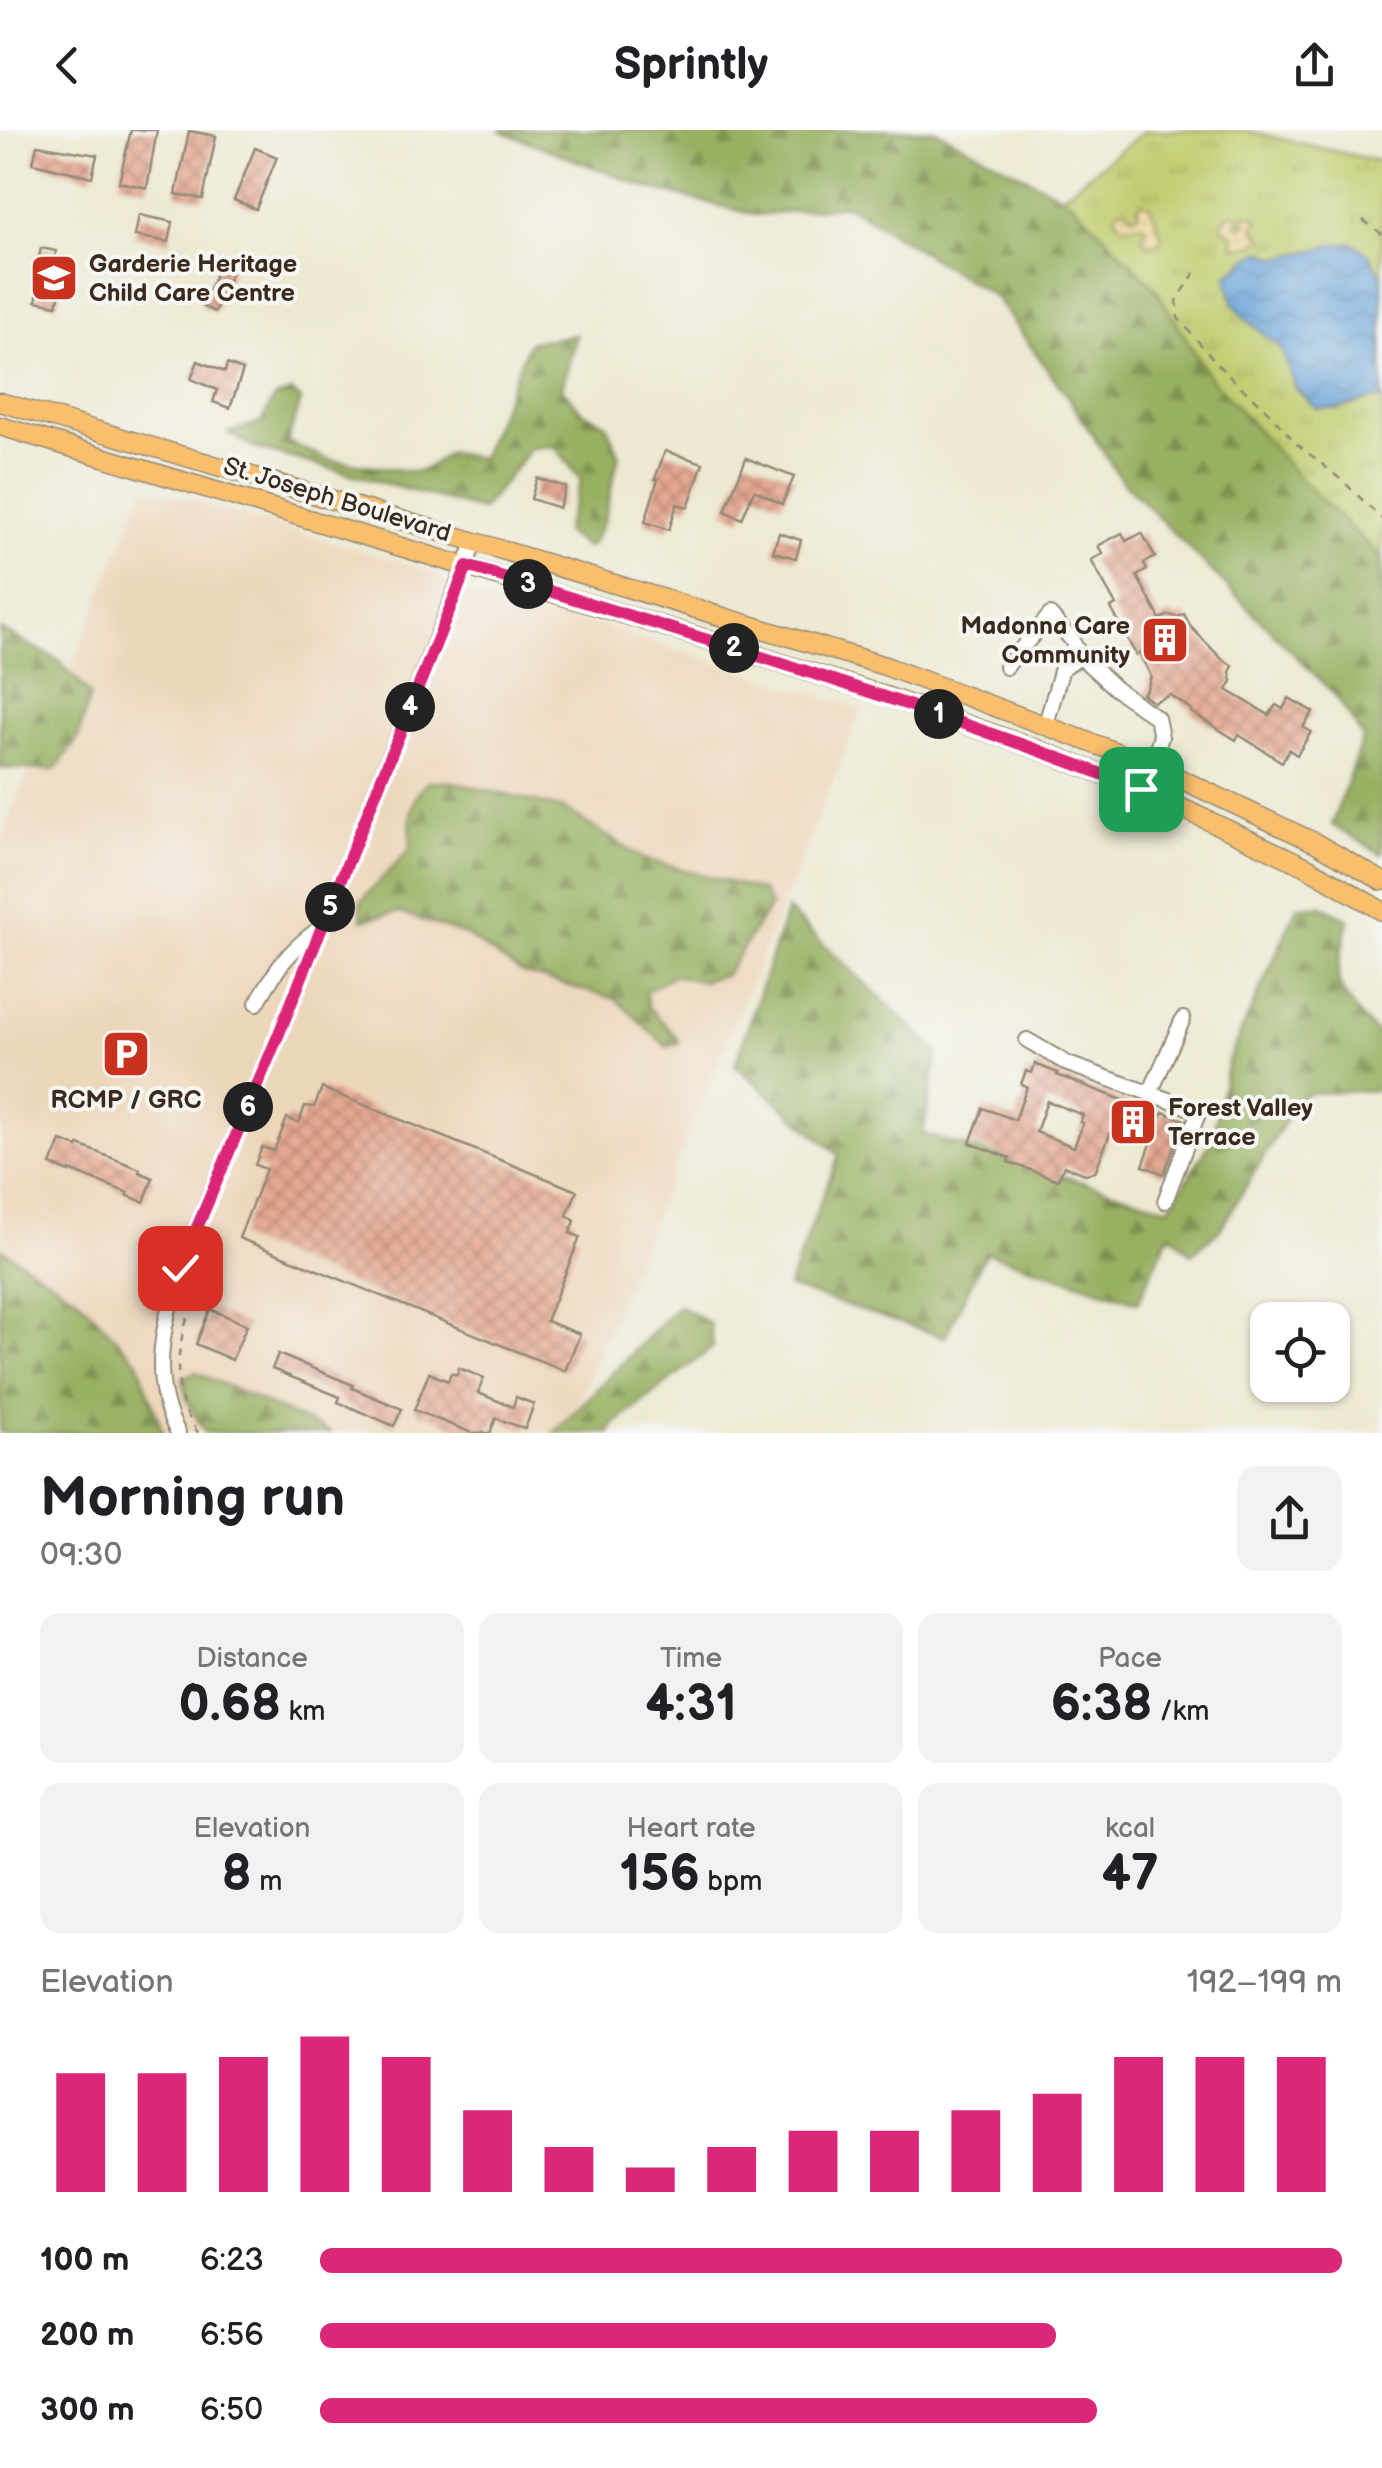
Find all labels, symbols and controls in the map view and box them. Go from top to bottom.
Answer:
icon: back [40,38,95,93]
text: Sprintly [614,38,768,93]
icon: share [1287,38,1342,93]
place label: Garderie Heritage Child Care Centre [89,249,297,309]
school or university icon: Garderie Heritage Child Care Centre [28,252,80,304]
street label: St. Joseph Boulevard [220,451,454,549]
pin: 3 [503,559,553,609]
text: 3 [520,567,536,600]
place label: Madonna Care Community [960,611,1131,671]
building icon: Madonna Care Community [1139,614,1191,666]
pin: 2 [709,623,759,673]
text: 2 [726,631,742,664]
pin: 4 [385,682,435,732]
pin: 1 [914,689,964,739]
text: 4 [402,690,418,723]
text: 1 [933,697,945,730]
pin [1099,747,1184,832]
icon: arrive [1114,762,1169,817]
pin: 5 [305,882,355,932]
text: 5 [322,890,338,923]
parking icon: RCMP / GRC [100,1028,152,1080]
pin: 6 [223,1082,273,1132]
place label: RCMP / GRC [51,1085,202,1116]
text: 6 [240,1090,256,1123]
place label: Forest Valley Terrace [1168,1093,1313,1153]
building icon: Forest Valley Terrace [1107,1096,1159,1148]
pin [138,1226,223,1311]
icon: check [153,1241,208,1296]
map controls [1250,1302,1350,1402]
button: locate [1250,1302,1350,1402]
text: Morning run [40,1465,345,1532]
button: share [1237,1466,1342,1571]
text: 09:30 [40,1536,122,1575]
text: Distance [196,1642,308,1675]
text: Time [660,1642,722,1675]
text: Pace [1098,1642,1162,1675]
text: 0.68 [179,1675,281,1735]
text: 4:31 [645,1675,737,1735]
text: 6:38 [1051,1675,1152,1735]
text: km [281,1695,325,1728]
text: /km [1152,1695,1209,1728]
text: Elevation [194,1812,310,1845]
text: Heart rate [626,1812,756,1845]
text: kcal [1105,1812,1155,1845]
text: 8 [222,1845,252,1905]
text: 156 [620,1845,700,1905]
text: 47 [1101,1845,1159,1905]
text: m [252,1865,282,1898]
text: bpm [700,1865,762,1898]
text: Elevation [40,1963,173,2002]
text: 192–199 m [1187,1963,1342,2002]
text: 100 m [40,2241,129,2280]
text: 6:23 [200,2241,264,2280]
text: 200 m [40,2316,134,2355]
text: 6:56 [200,2316,264,2355]
text: 300 m [40,2391,135,2430]
text: 6:50 [200,2391,263,2430]

